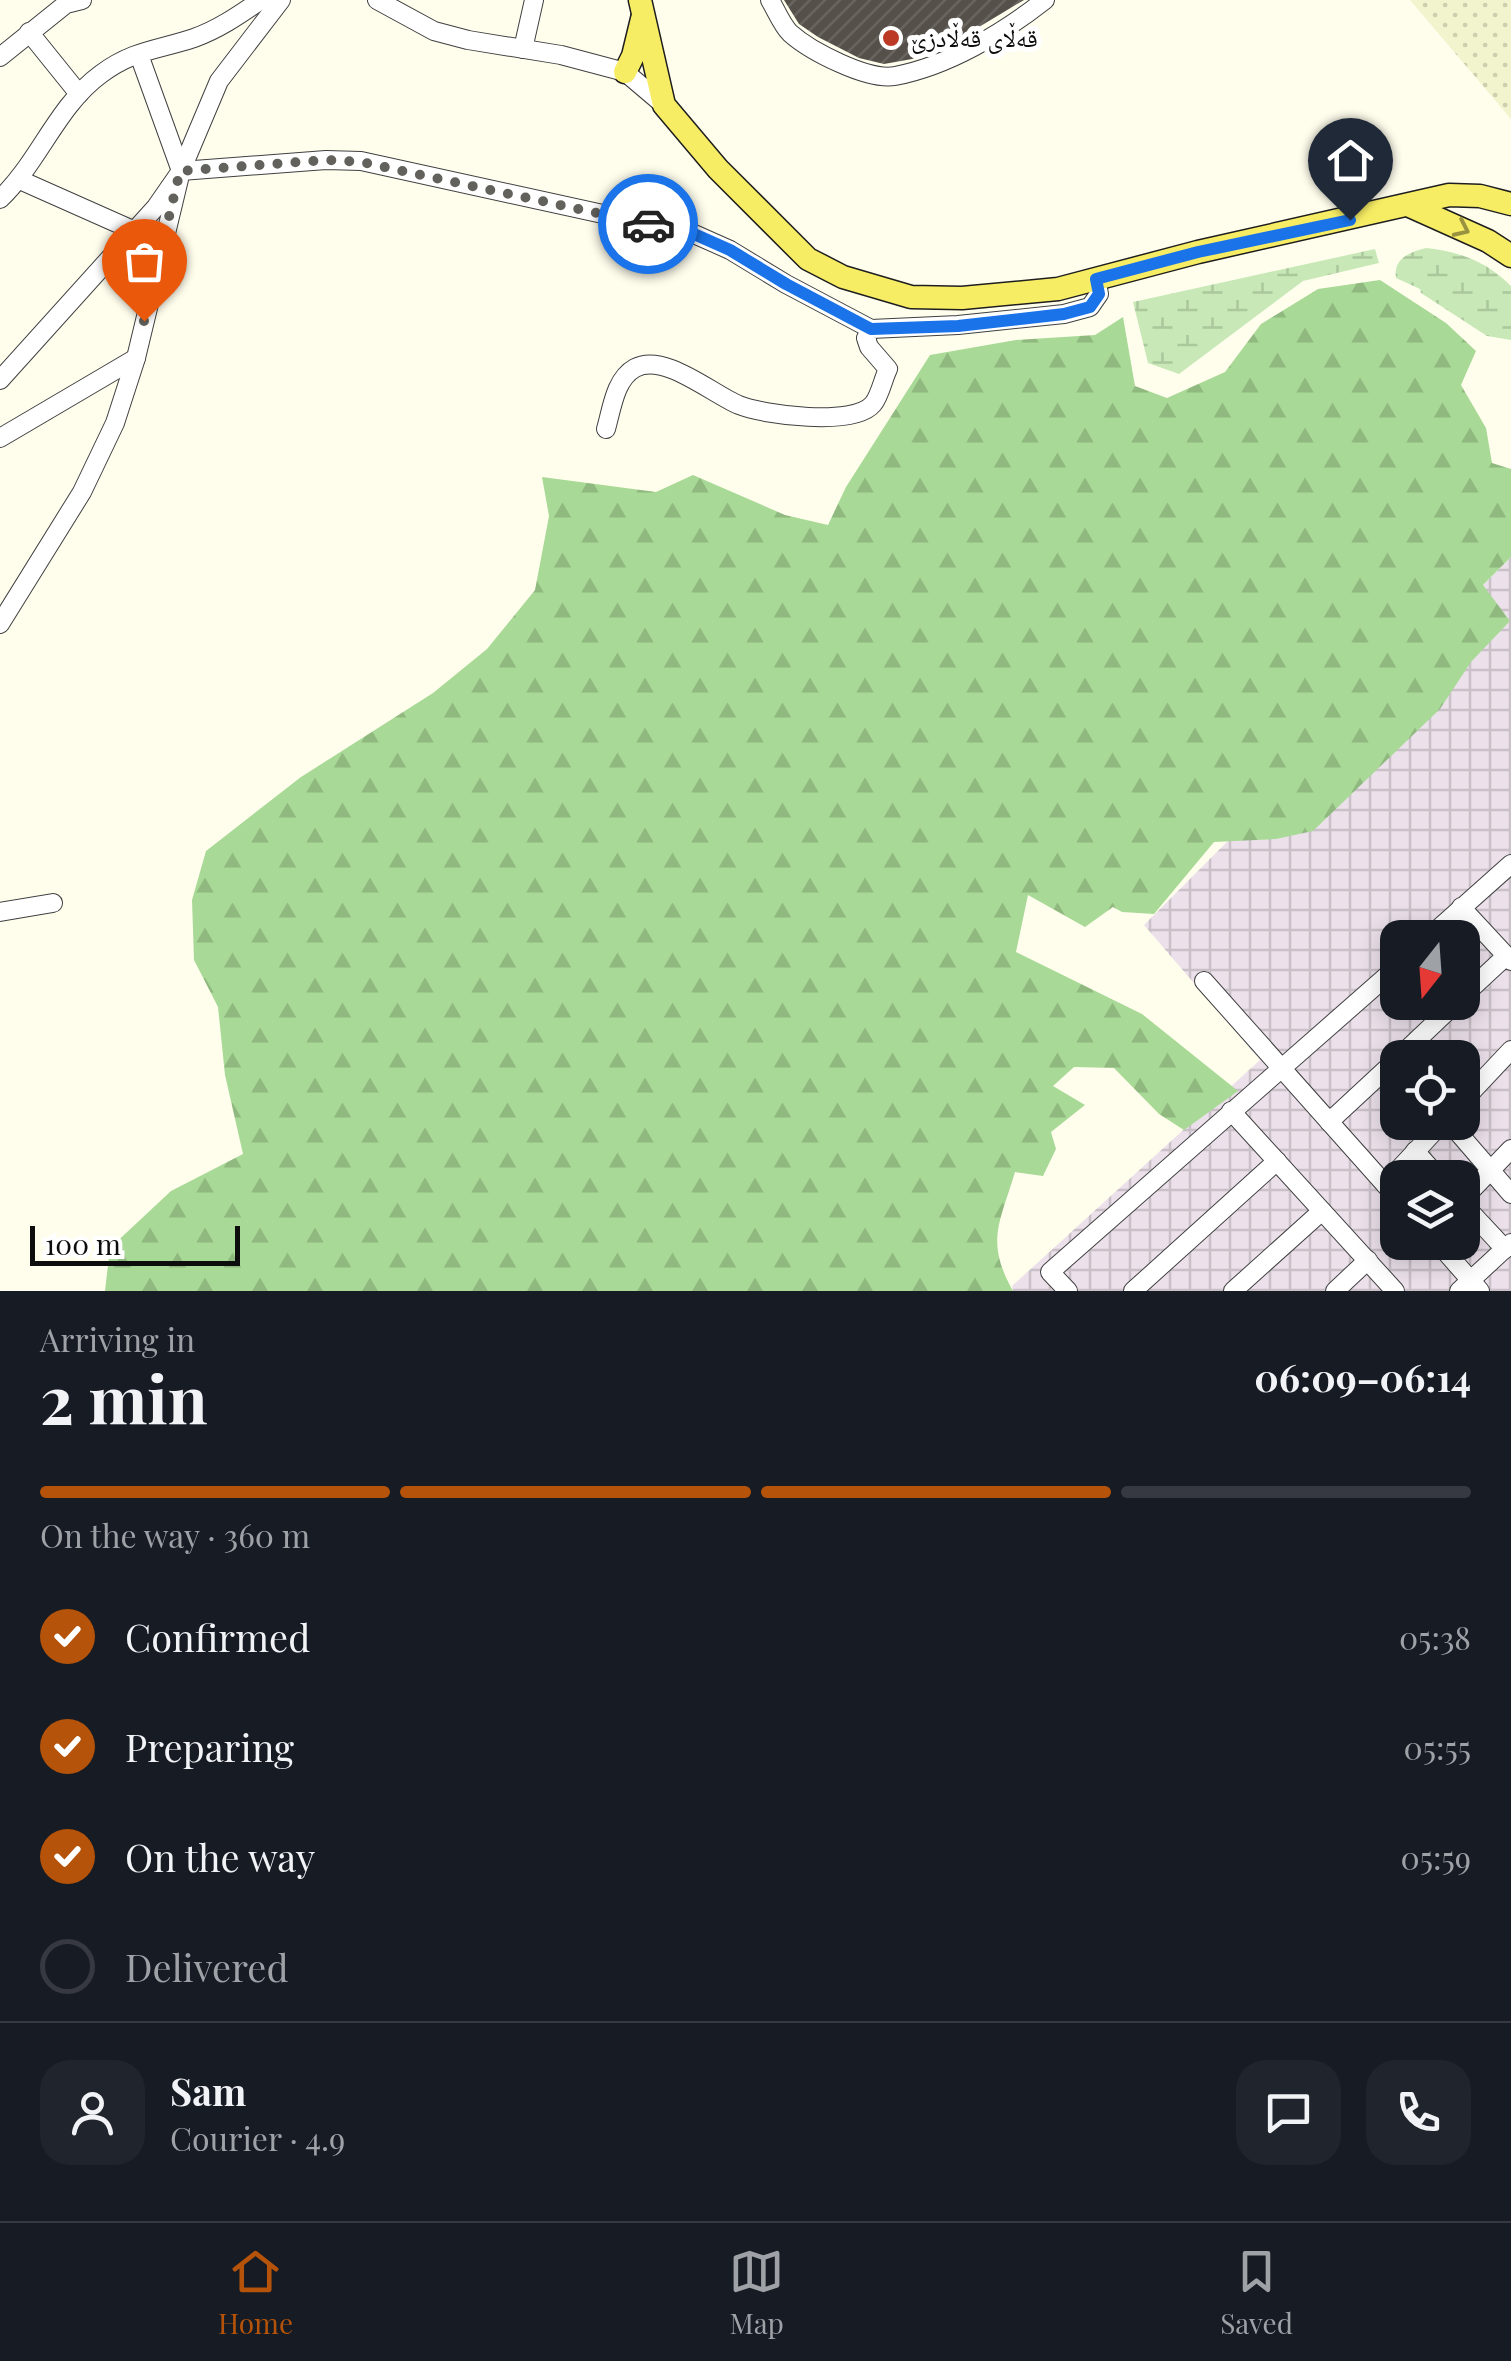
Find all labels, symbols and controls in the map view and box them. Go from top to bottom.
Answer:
place label: قەڵای قەڵادزێ [911,20,1038,54]
marker: قەڵای قەڵادزێ [880,27,902,49]
pin [1308,118,1393,221]
icon: home [1323,133,1378,188]
courier [598,174,698,274]
icon: car [621,197,676,252]
one-way arrow [1452,217,1470,237]
pin [102,219,187,322]
icon: bag [117,234,172,289]
north arrow [1380,920,1480,1020]
map controls [1380,920,1480,1260]
button: locate [1380,1040,1480,1140]
button: layers [1380,1160,1480,1260]
scale bar [30,1221,240,1266]
text: 100 m [45,1225,121,1262]
text: Arriving in [40,1317,195,1360]
text: 06:09–06:14 [1254,1351,1471,1402]
text: 2 min [40,1354,208,1440]
text: On the way · 360 m [40,1513,310,1556]
icon: check [40,1609,95,1664]
text: Confirmed [125,1611,310,1662]
text: 05:38 [1399,1615,1471,1658]
icon: check [40,1719,95,1774]
text: Preparing [125,1721,294,1772]
text: 05:55 [1403,1725,1471,1768]
icon: check [40,1829,95,1884]
text: On the way [125,1831,315,1882]
text: 05:59 [1400,1835,1471,1878]
text: Delivered [125,1941,289,1992]
button: person [40,2060,145,2165]
button: chat [1236,2060,1341,2165]
button: phone [1366,2060,1471,2165]
text: Sam [170,2065,246,2116]
text: Courier · 4.9 [170,2116,345,2159]
tab: Home [218,2244,293,2341]
tab: Map [729,2244,784,2341]
tab: Saved [1220,2244,1293,2341]

